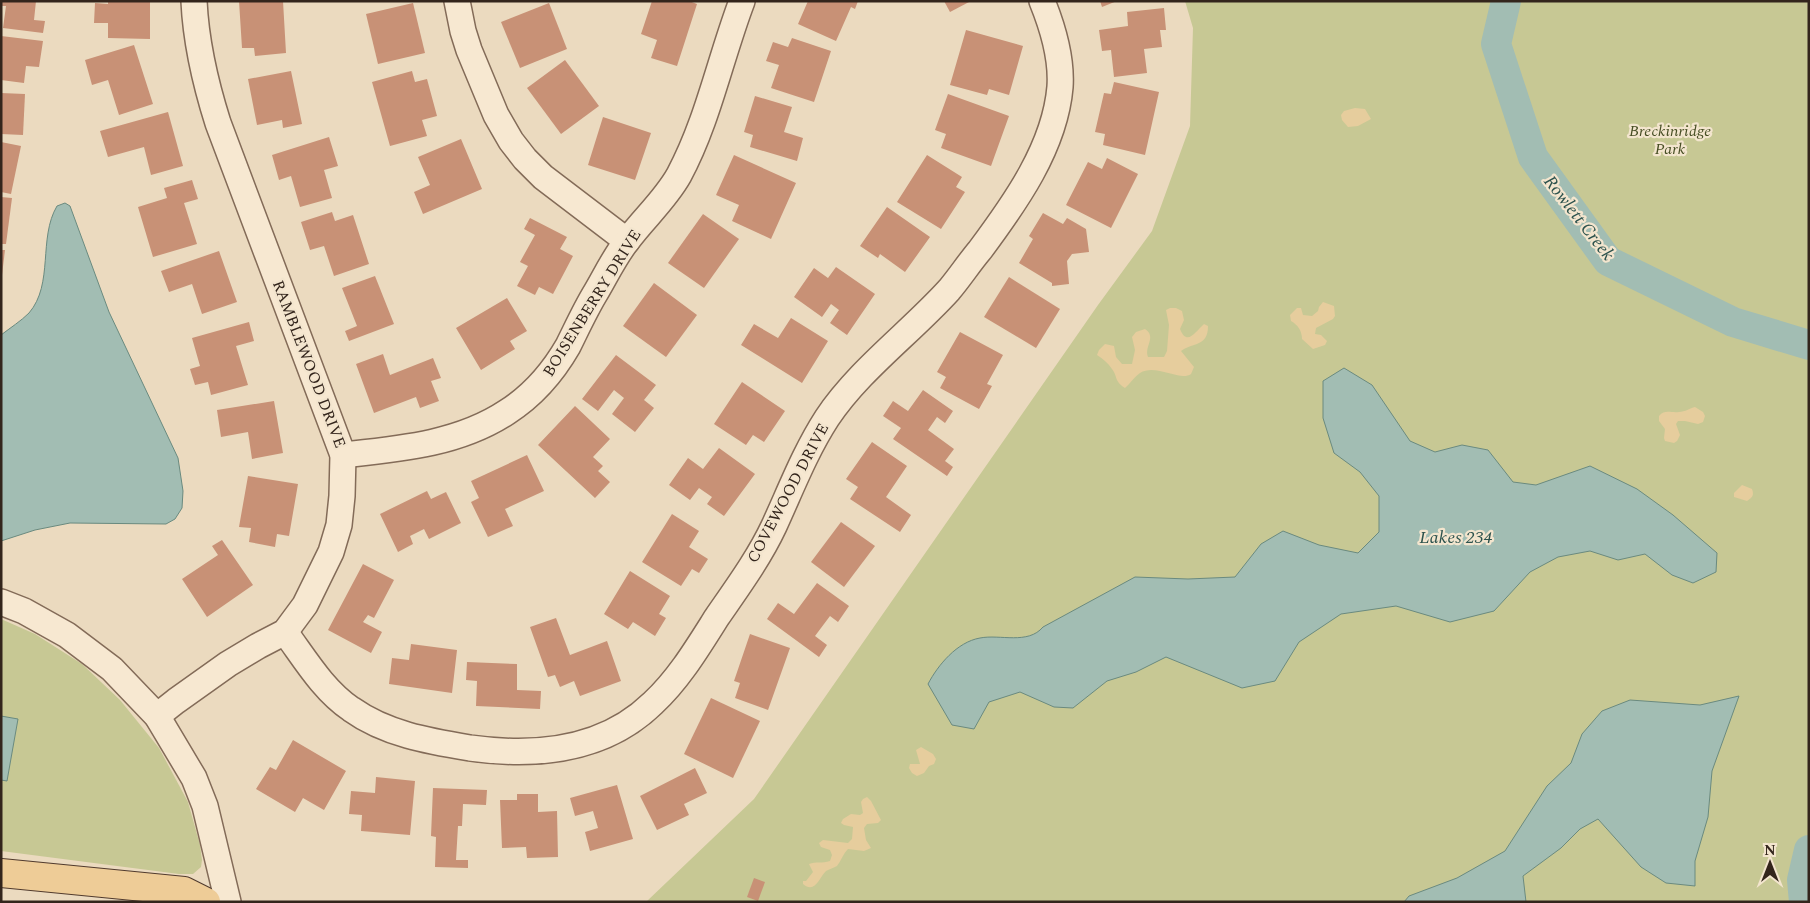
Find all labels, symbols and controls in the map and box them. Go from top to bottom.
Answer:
park label: Breckinridge Park [1629,119,1711,161]
water label: Rowlett Creek [1537,169,1621,267]
street label: BOISENBERRY DRIVE [537,225,647,381]
street label: RAMBLEWOOD DRIVE [266,277,352,451]
street label: COVEWOOD DRIVE [741,419,835,567]
water label: Lakes 234 [1419,524,1493,551]
north arrow [1745,838,1795,888]
text: N [1764,840,1776,861]

